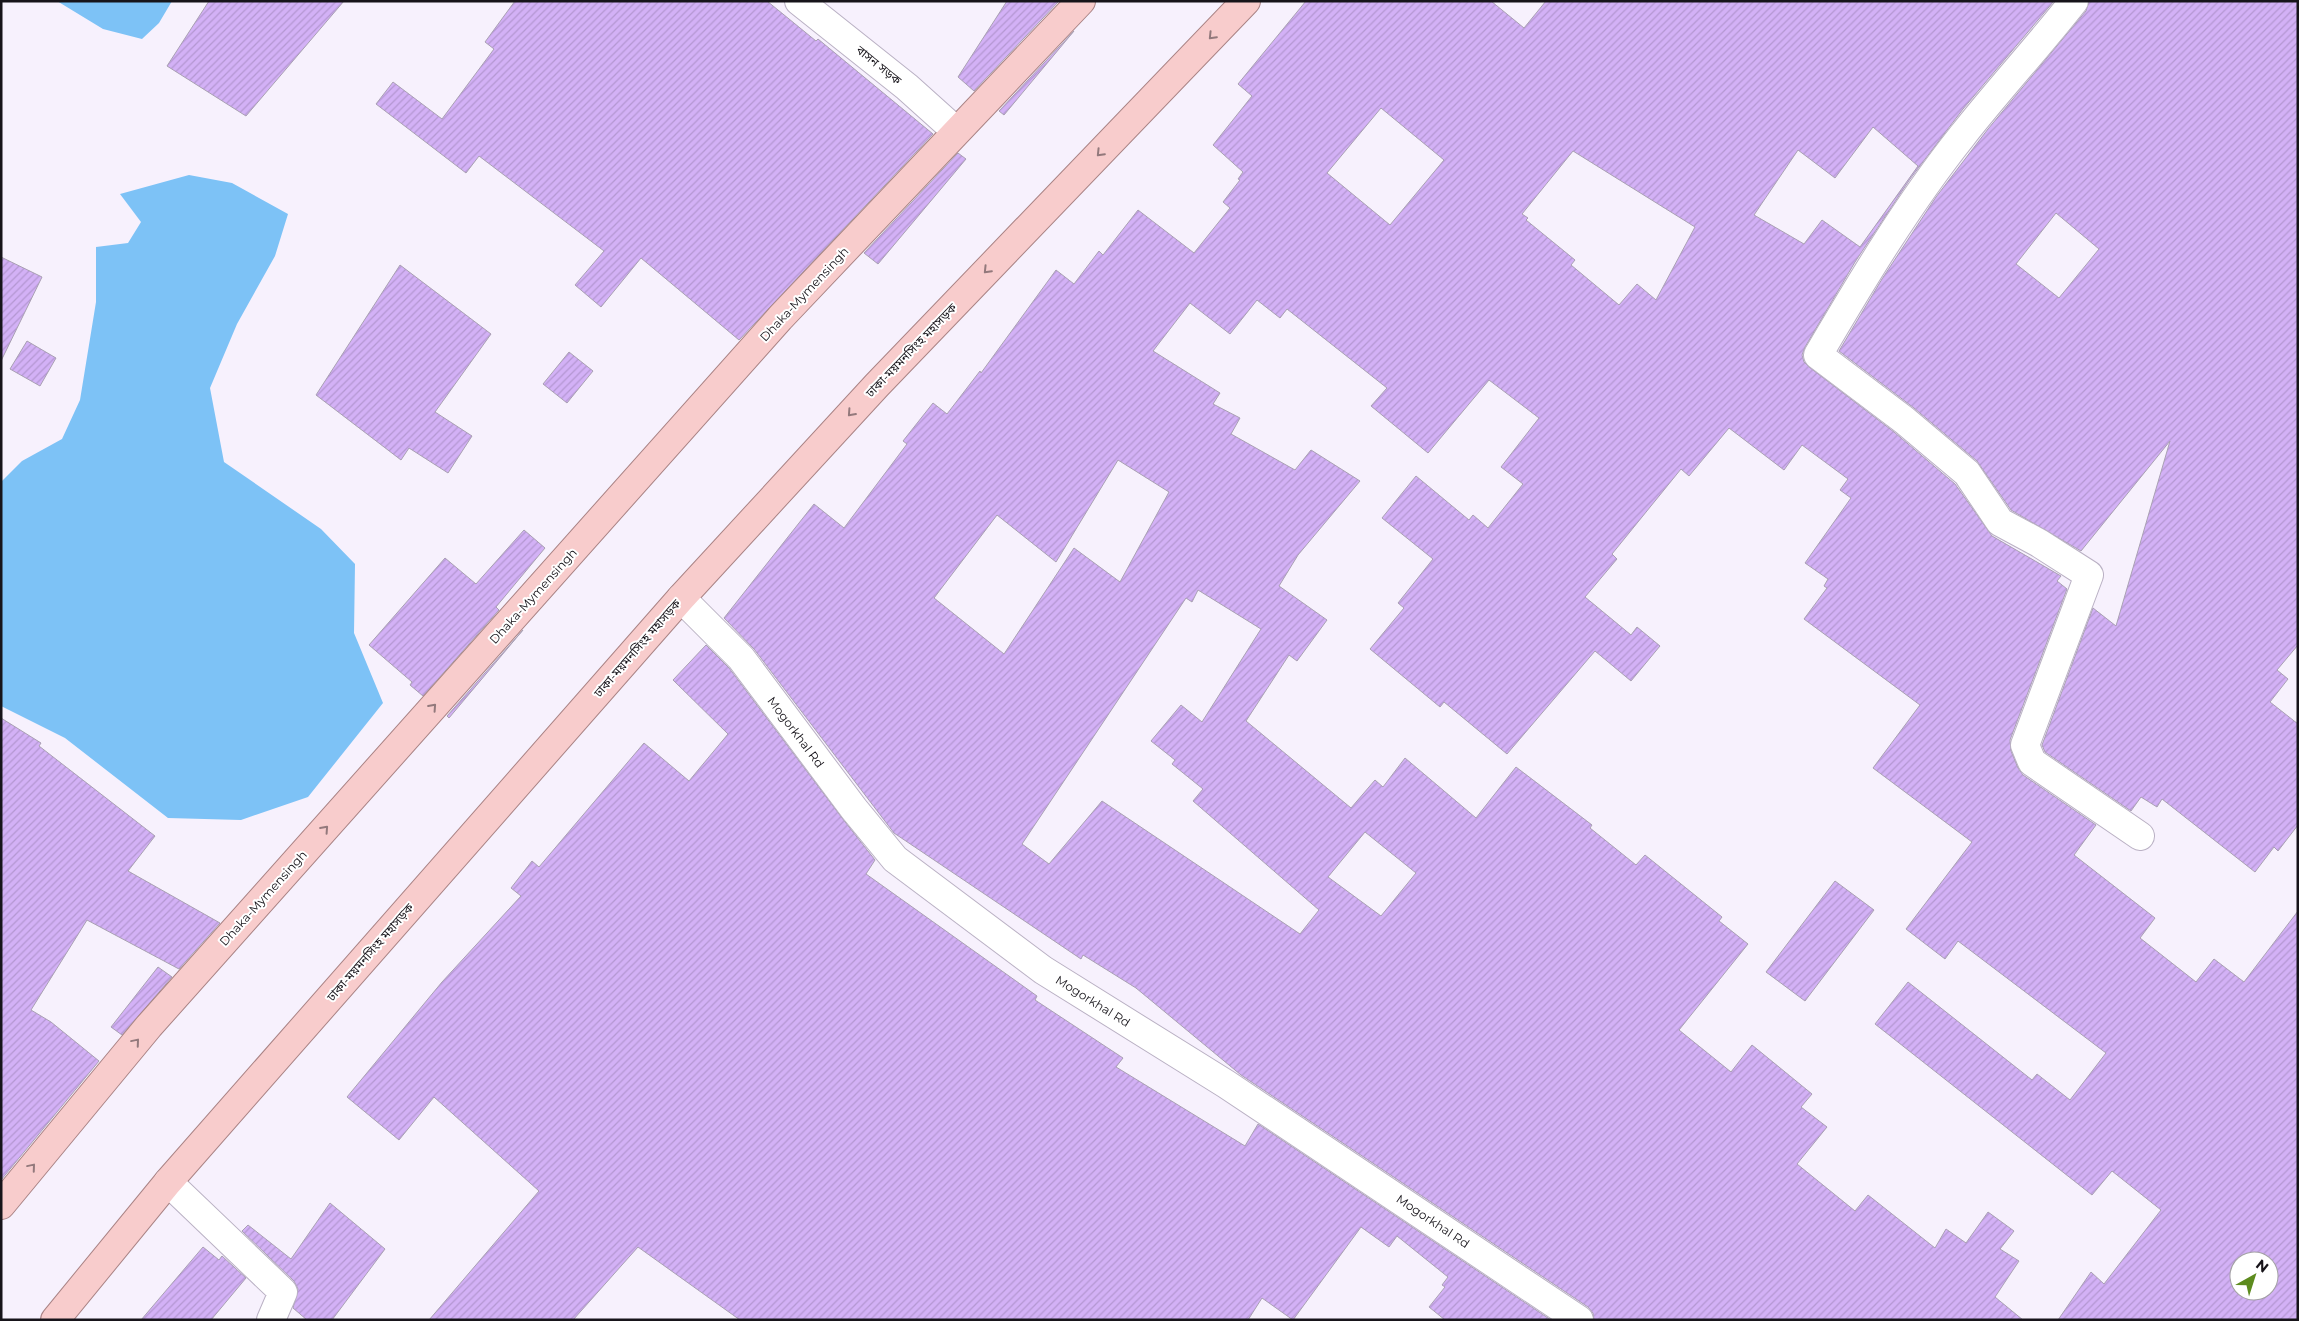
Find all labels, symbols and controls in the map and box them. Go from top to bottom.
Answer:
one-way arrow [1209,31,1218,40]
street label: বাসন সড়ক [853,42,905,88]
one-way arrow [1097,148,1106,157]
street label: Dhaka-Mymensingh [756,244,852,344]
one-way arrow [984,265,993,274]
street label: ঢাকা-ময়মনসিংহ মহাসড়ক [862,300,960,401]
one-way arrow [847,408,856,417]
street label: Dhaka-Mymensingh [486,545,580,647]
street label: ঢাকা-ময়মনসিংহ মহাসড়ক [590,596,684,701]
street label: Mogorkhal Rd [764,694,828,770]
one-way arrow [427,704,436,713]
one-way arrow [319,825,328,834]
street label: Dhaka-Mymensingh [216,847,310,949]
street label: ঢাকা-ময়মনসিংহ মহাসড়ক [323,900,417,1005]
street label: Mogorkhal Rd [1053,972,1133,1030]
one-way arrow [130,1039,139,1048]
one-way arrow [27,1164,35,1173]
street label: Mogorkhal Rd [1394,1191,1472,1251]
north arrow [2229,1251,2279,1301]
text: N [2252,1255,2272,1276]

